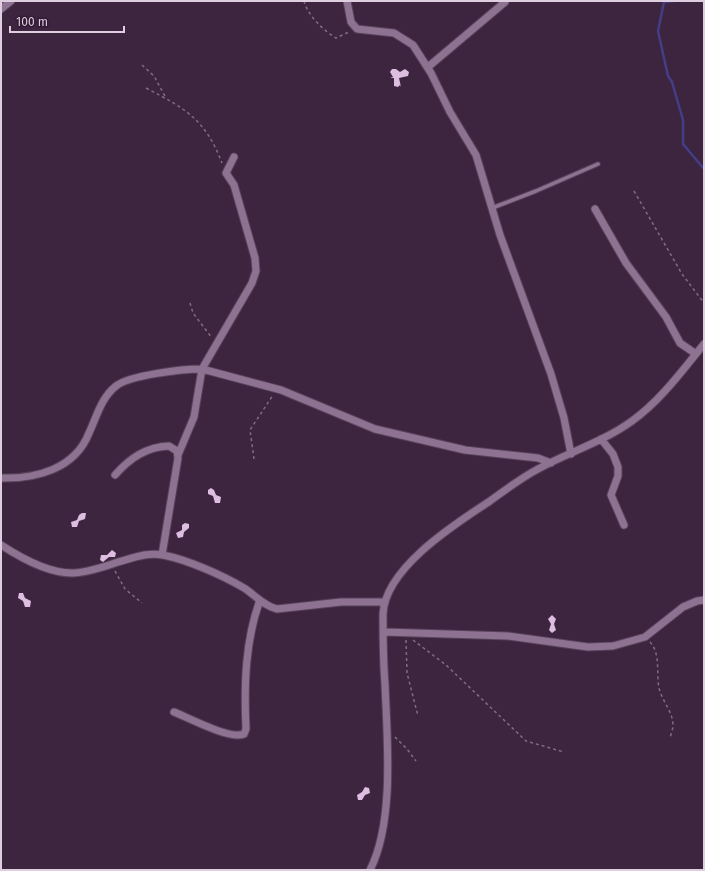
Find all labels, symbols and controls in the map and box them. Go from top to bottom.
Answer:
scale bar [10,8,124,34]
text: 100 m [16,15,48,29]

